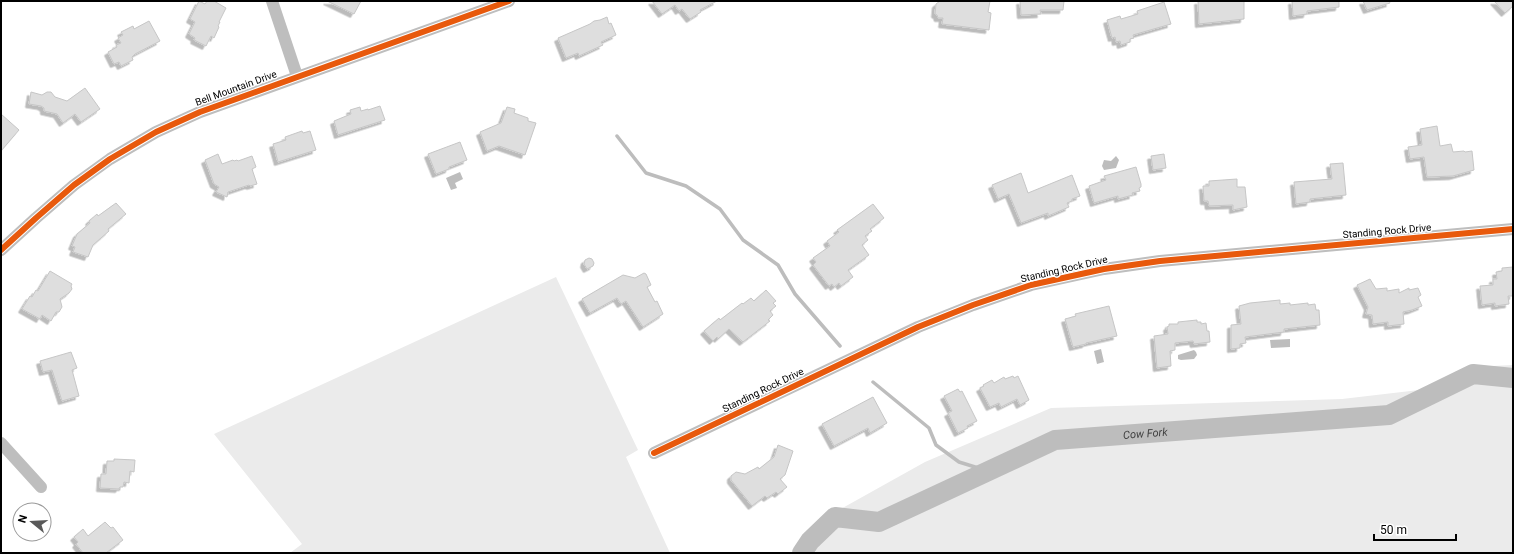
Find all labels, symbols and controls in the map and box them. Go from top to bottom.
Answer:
street label: Bell Mountain Drive [194,68,278,108]
street label: Standing Rock Drive [1342,222,1432,240]
street label: Standing Rock Drive [1019,254,1109,284]
street label: Standing Rock Drive [721,366,805,414]
water label: Cow Fork [1122,425,1169,441]
north arrow [12,502,52,542]
text: N [16,513,30,525]
scale bar [1374,516,1456,542]
text: 50 m [1380,523,1407,537]

